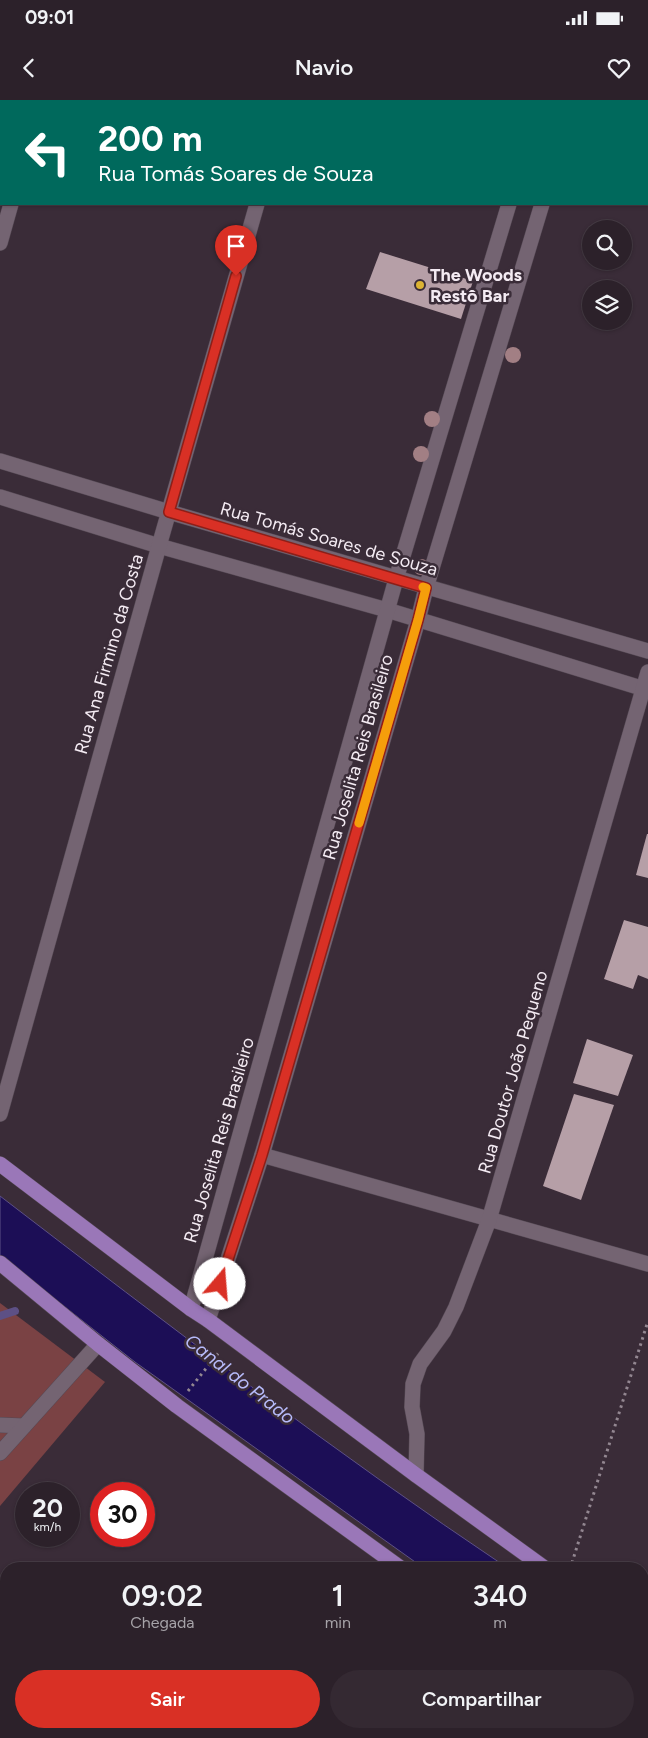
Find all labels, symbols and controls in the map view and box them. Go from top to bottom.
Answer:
text: 09:01 [25,6,74,29]
icon: back [15,54,43,82]
text: Navio [295,54,353,81]
icon: heart [605,54,633,82]
text: 200 m [98,118,202,160]
icon: left [15,120,80,185]
text: Rua Tomás Soares de Souza [98,160,373,187]
map controls [582,220,632,330]
button: search [582,220,632,270]
pin [215,225,257,276]
icon: arrive [222,232,250,260]
place label: The Woods Restô Bar [430,264,523,307]
marker: The Woods Restô Bar [414,279,426,291]
button: layers [582,280,632,330]
street label: Rua Tomás Soares de Souza [218,497,440,581]
street label: Rua Ana Firmino da Costa [70,551,148,757]
street label: Rua Joselita Reis Brasileiro [318,652,398,862]
street label: Rua Doutor João Pequeno [473,968,553,1176]
street label: Rua Joselita Reis Brasileiro [179,1035,259,1245]
position arrow [193,1257,245,1309]
water label: Canal do Prado [180,1329,300,1429]
speed limit sign: 30 [90,1482,155,1547]
text: 20 [32,1493,63,1523]
text: km/h [34,1520,61,1534]
text: 09:02 [122,1577,203,1614]
text: 1 [332,1577,344,1614]
text: 340 [473,1577,527,1614]
text: Chegada [130,1613,195,1632]
text: min [325,1613,351,1632]
text: m [493,1613,507,1632]
button: Sair [15,1670,320,1728]
button: Compartilhar [330,1670,634,1728]

